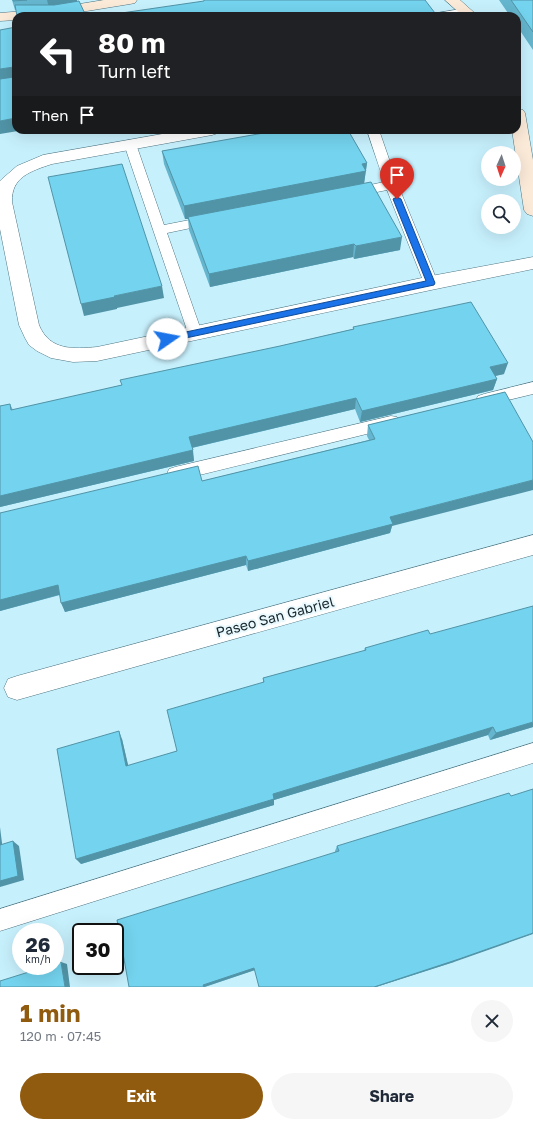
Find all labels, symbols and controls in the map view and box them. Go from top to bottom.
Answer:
text: 80 m [98,26,166,59]
icon: left [32,28,84,80]
text: Turn left [98,60,171,82]
icon: arrive [76,104,98,126]
text: Then [32,106,68,124]
north arrow [481,146,521,186]
map controls [481,146,521,234]
pin [380,158,414,199]
icon: arrive [386,164,408,186]
button: search [481,194,521,234]
position arrow [146,318,188,360]
street label: Paseo San Gabriel [214,593,336,640]
speed limit sign: 30 [72,923,124,975]
text: 26 [26,932,50,956]
text: km/h [25,953,51,965]
text: 1 min [20,998,80,1027]
button: close [471,1000,513,1042]
text: 120 m · 07:45 [20,1028,101,1044]
button: Exit [20,1073,263,1119]
button: Share [271,1073,513,1119]

